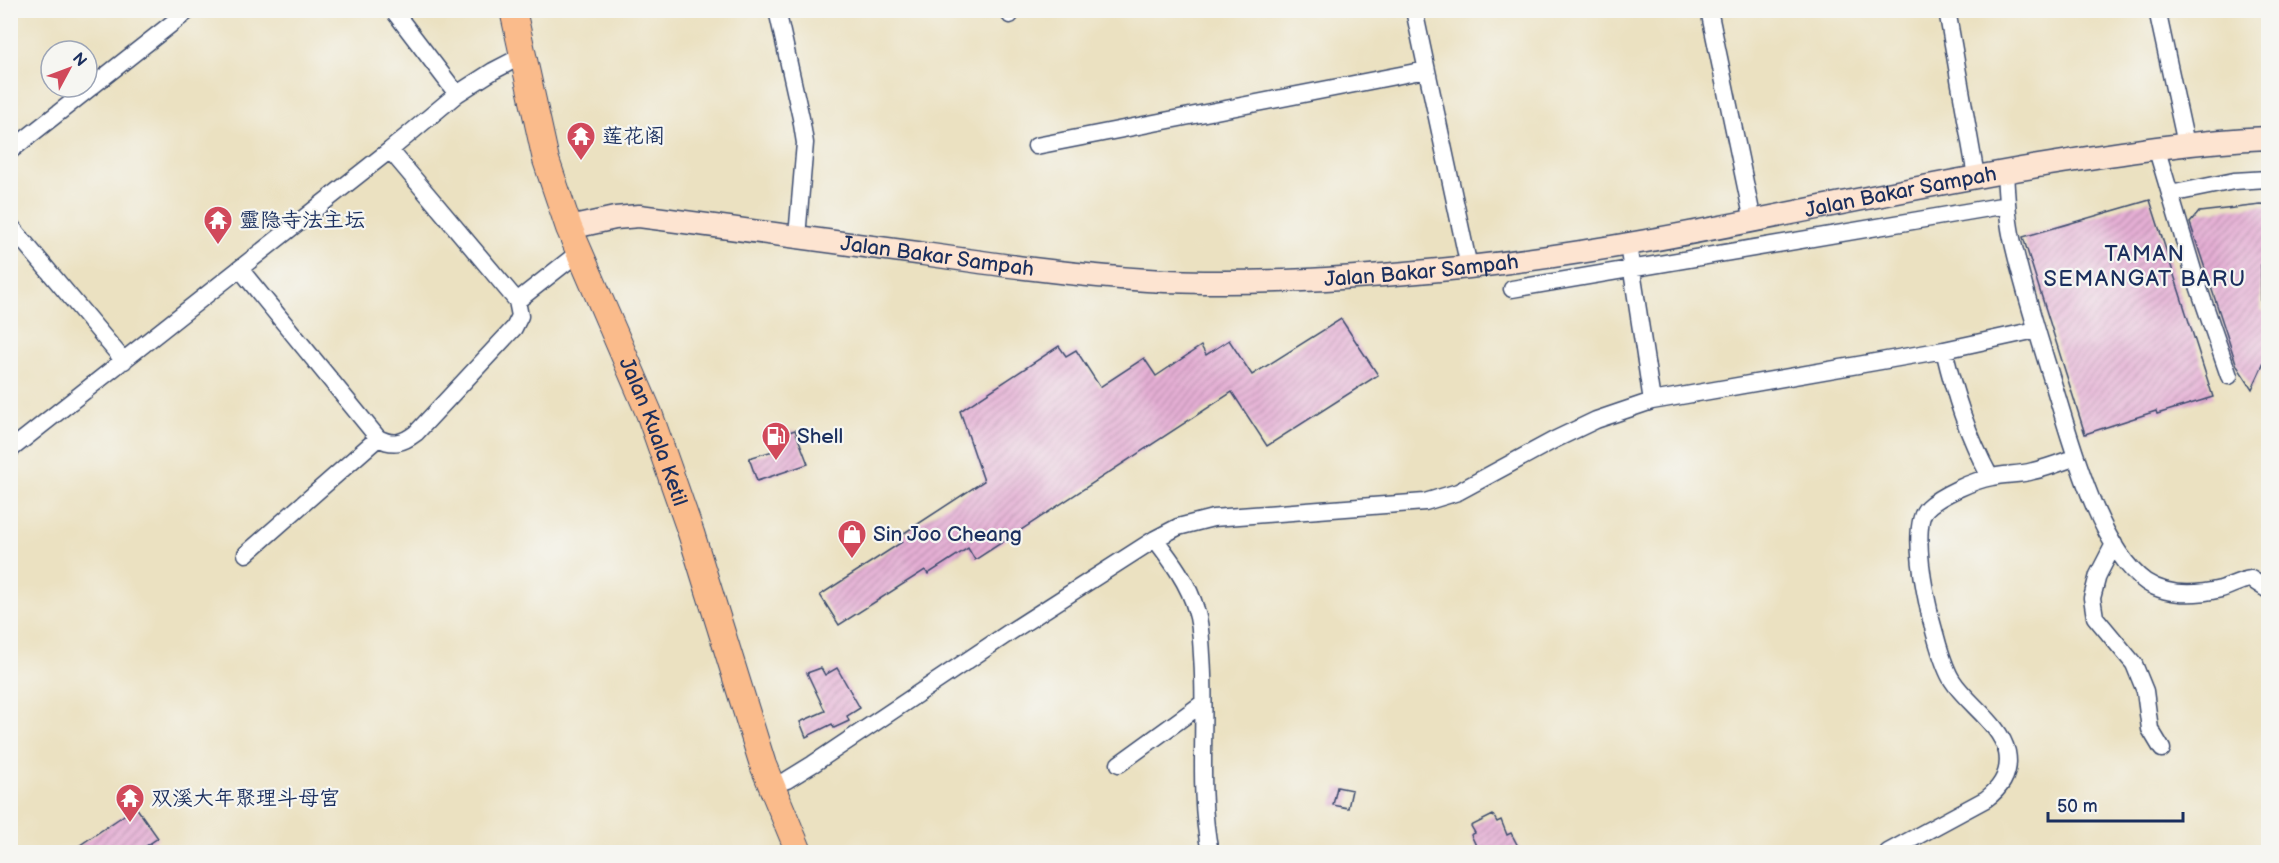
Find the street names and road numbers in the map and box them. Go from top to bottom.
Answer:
street label: Jalan Bakar Sampah [1802,161,1999,223]
street label: Jalan Bakar Sampah [839,231,1035,282]
street label: Jalan Bakar Sampah [1323,249,1520,292]
street label: Jalan Kuala Ketil [613,354,693,509]

